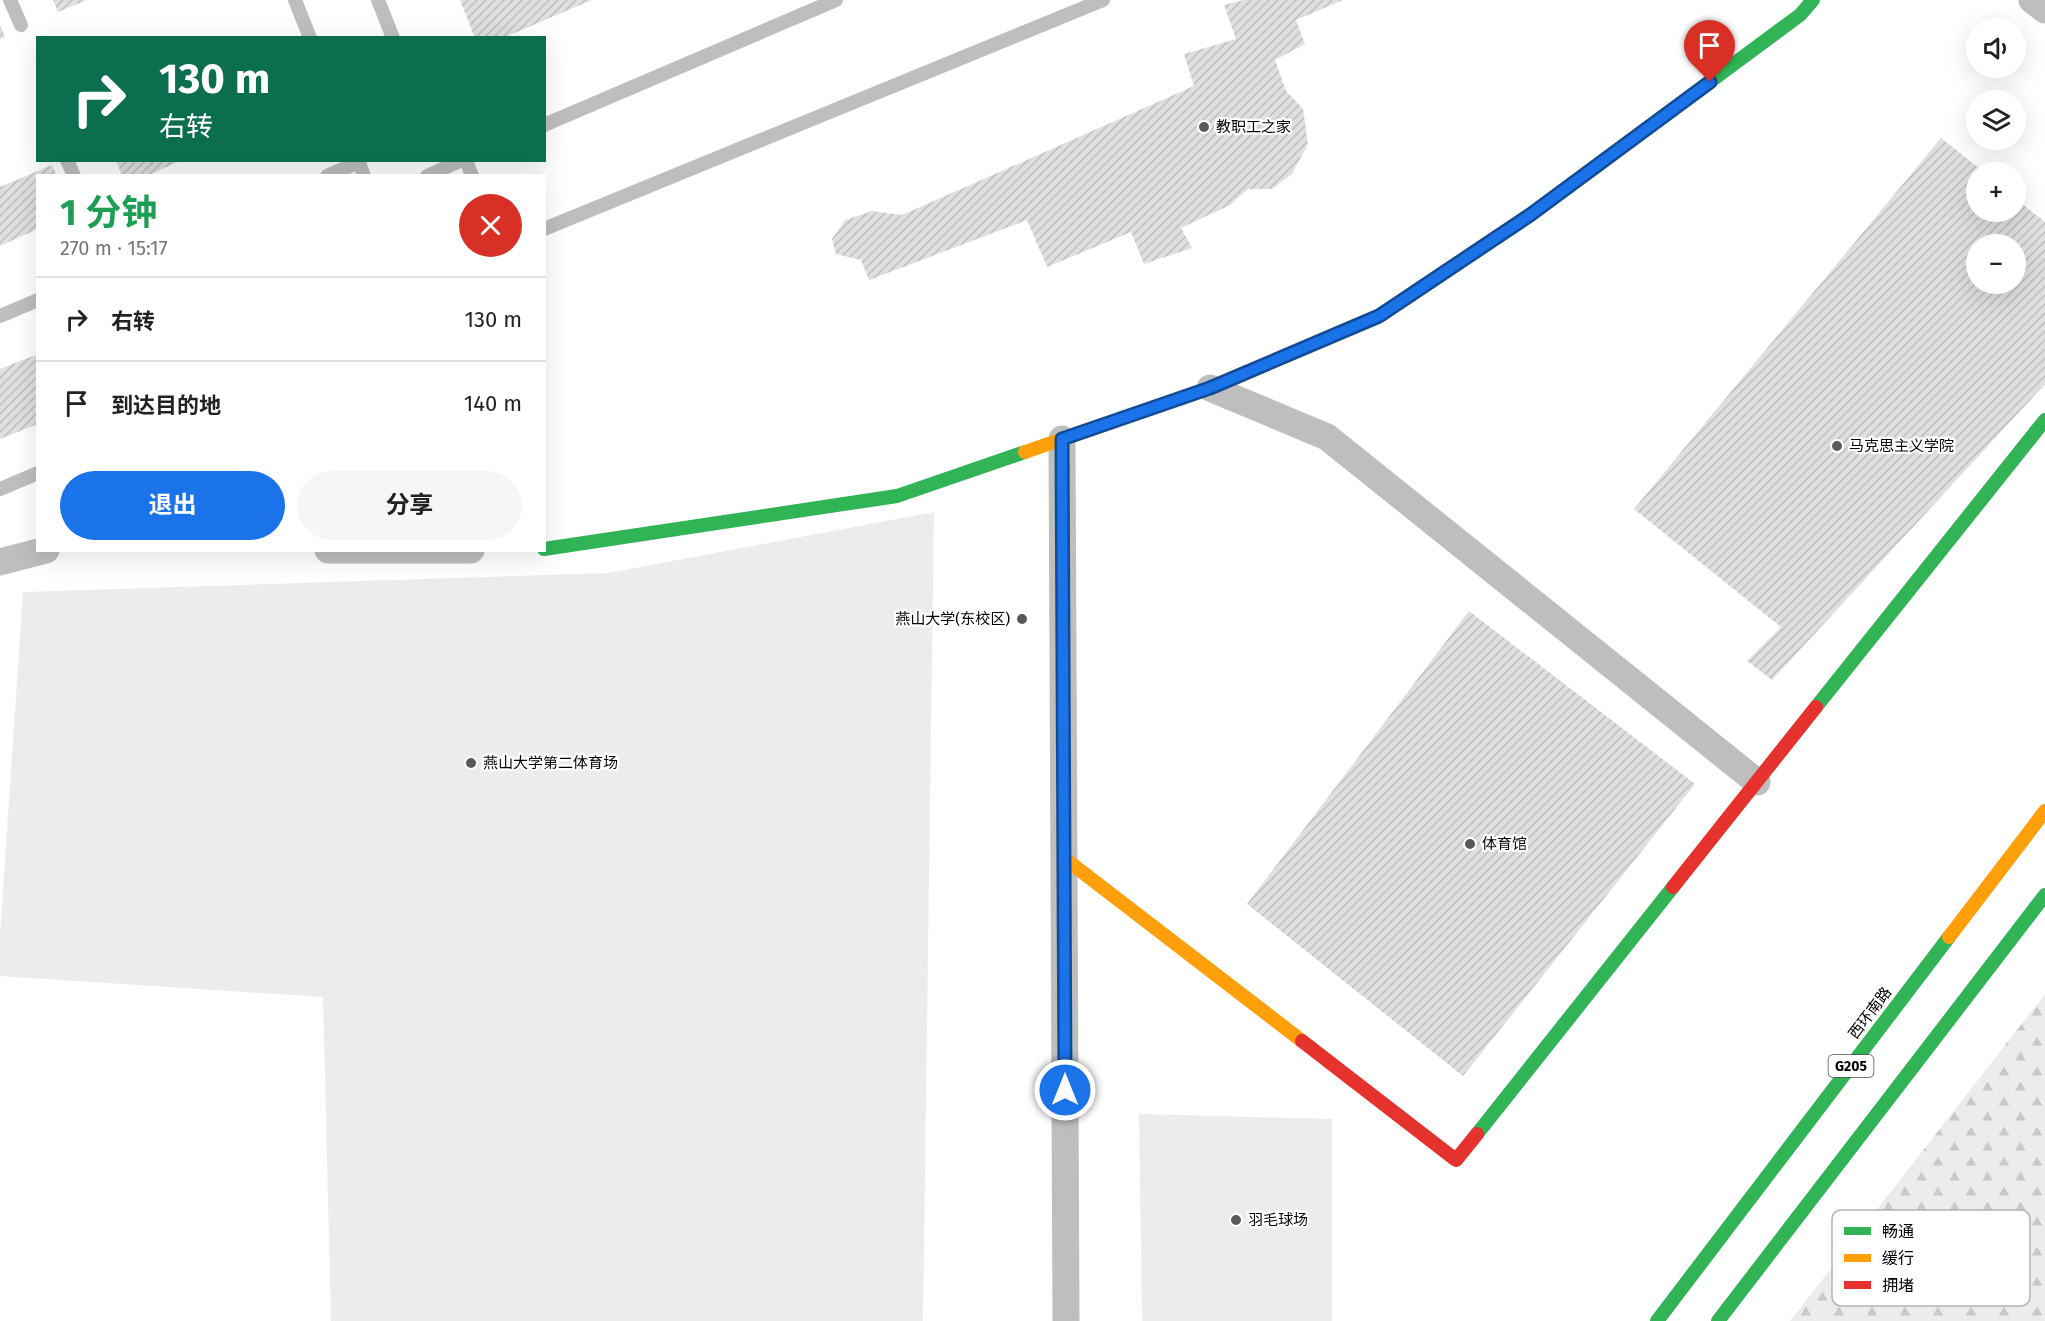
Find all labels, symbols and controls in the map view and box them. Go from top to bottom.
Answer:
map controls [1966,18,2026,294]
button: sound [1966,18,2026,78]
pin [1684,20,1735,82]
icon: arrive [1693,29,1726,62]
text: 130 m [159,54,270,104]
icon: right [60,60,138,138]
button: layers [1966,90,2026,150]
text: 右转 [159,111,213,143]
place label: 教职工之家 [1216,118,1291,136]
marker: 教职工之家 [1197,120,1211,134]
button: + [1966,162,2026,222]
text: 1 分钟 [60,191,157,235]
button: close [459,194,522,257]
button: − [1966,234,2026,294]
text: 270 m · 15:17 [60,236,168,260]
icon: right [60,303,93,336]
text: 130 m [465,306,522,333]
text: 右转 [111,308,155,335]
icon: arrive [60,387,93,420]
text: 140 m [464,390,522,417]
text: 到达目的地 [111,392,221,419]
place label: 马克思主义学院 [1849,437,1954,455]
marker: 马克思主义学院 [1830,439,1844,453]
button: 退出 [60,471,285,540]
button: 分享 [297,471,522,540]
place label: 燕山大学(东校区) [895,610,1010,628]
marker: 燕山大学(东校区) [1015,612,1029,626]
place label: 燕山大学第二体育场 [483,754,618,772]
marker: 燕山大学第二体育场 [464,756,478,770]
place label: 体育馆 [1482,835,1527,853]
marker: 体育馆 [1463,837,1477,851]
street label: 西环南路 [1845,984,1895,1042]
road number: G205 [1828,1055,1874,1077]
position arrow [1033,1058,1097,1122]
legend [1832,1210,2030,1306]
place label: 羽毛球场 [1248,1211,1308,1229]
marker: 羽毛球场 [1229,1213,1243,1227]
text: 畅通 [1882,1222,1914,1241]
text: 缓行 [1882,1249,1914,1268]
text: 拥堵 [1882,1276,1914,1295]

